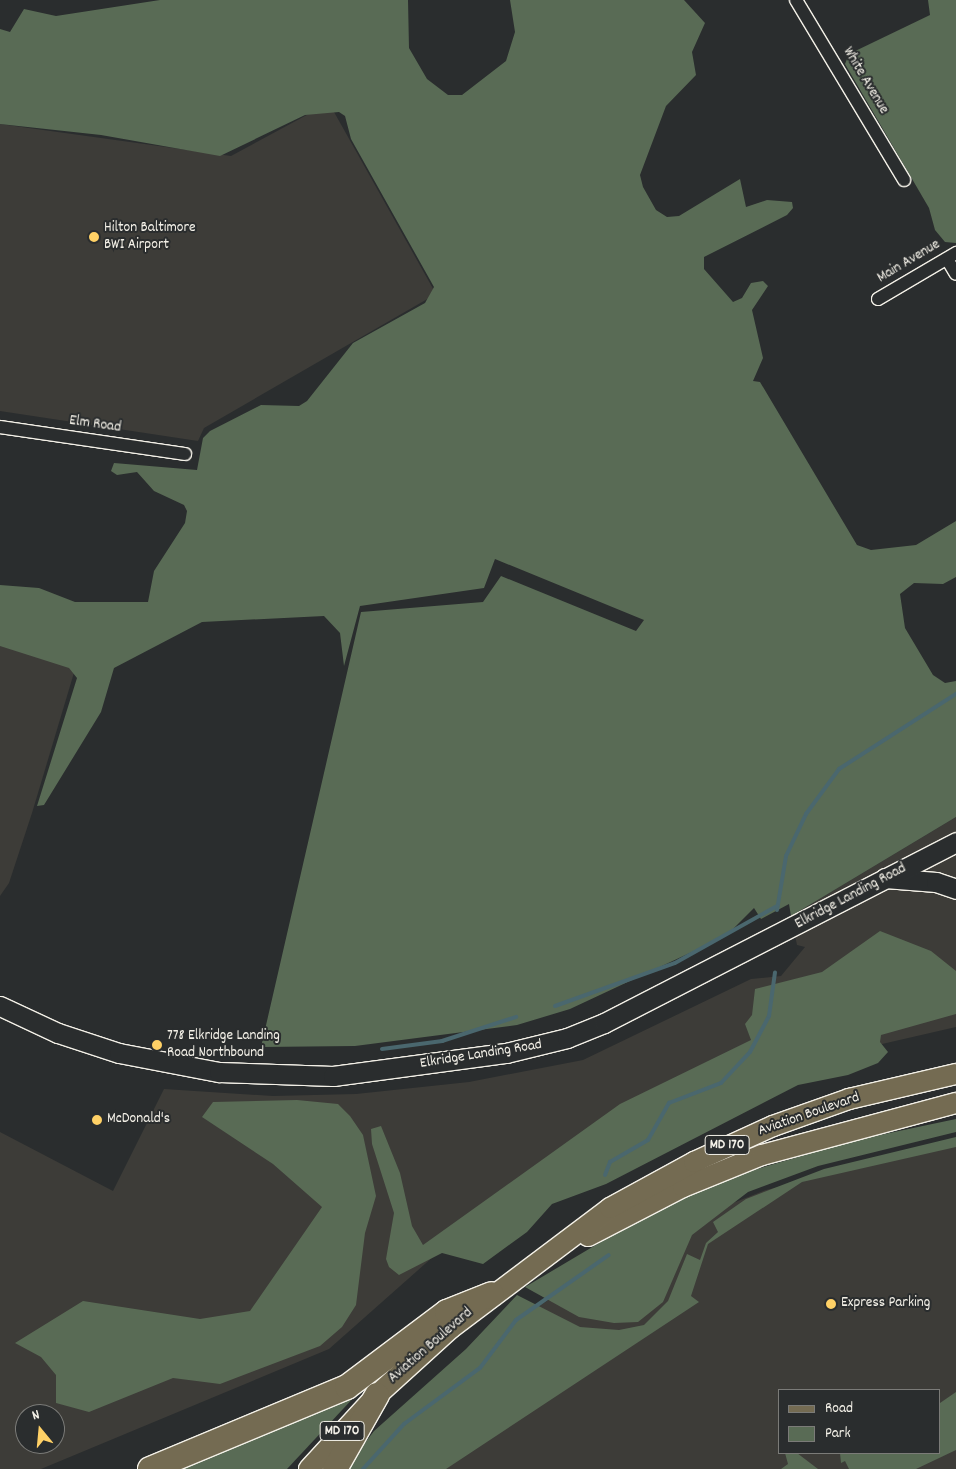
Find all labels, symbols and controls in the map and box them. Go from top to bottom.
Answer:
street label: White Avenue [838,44,892,118]
place label: Hilton Baltimore BWI Airport [104,219,196,254]
marker: Hilton Baltimore BWI Airport [88,231,100,243]
street label: Main Avenue [874,236,944,288]
street label: Elm Road [68,412,122,438]
street label: Elkridge Landing Road [792,860,910,934]
place label: 778 Elkridge Landing Road Northbound [167,1027,280,1062]
street label: Elkridge Landing Road [419,1036,543,1074]
marker: 778 Elkridge Landing Road Northbound [151,1039,163,1051]
street label: Aviation Boulevard [756,1089,862,1141]
place label: McDonald's [107,1111,170,1129]
marker: McDonald's [91,1114,103,1126]
road number: MD 170 [704,1134,750,1156]
place label: Express Parking [841,1295,930,1313]
marker: Express Parking [825,1298,837,1310]
street label: Aviation Boulevard [385,1304,477,1388]
legend [778,1389,941,1454]
text: Road [825,1398,853,1420]
north arrow [15,1404,65,1454]
text: N [30,1405,42,1426]
road number: MD 170 [320,1420,364,1442]
text: Park [825,1423,851,1445]

